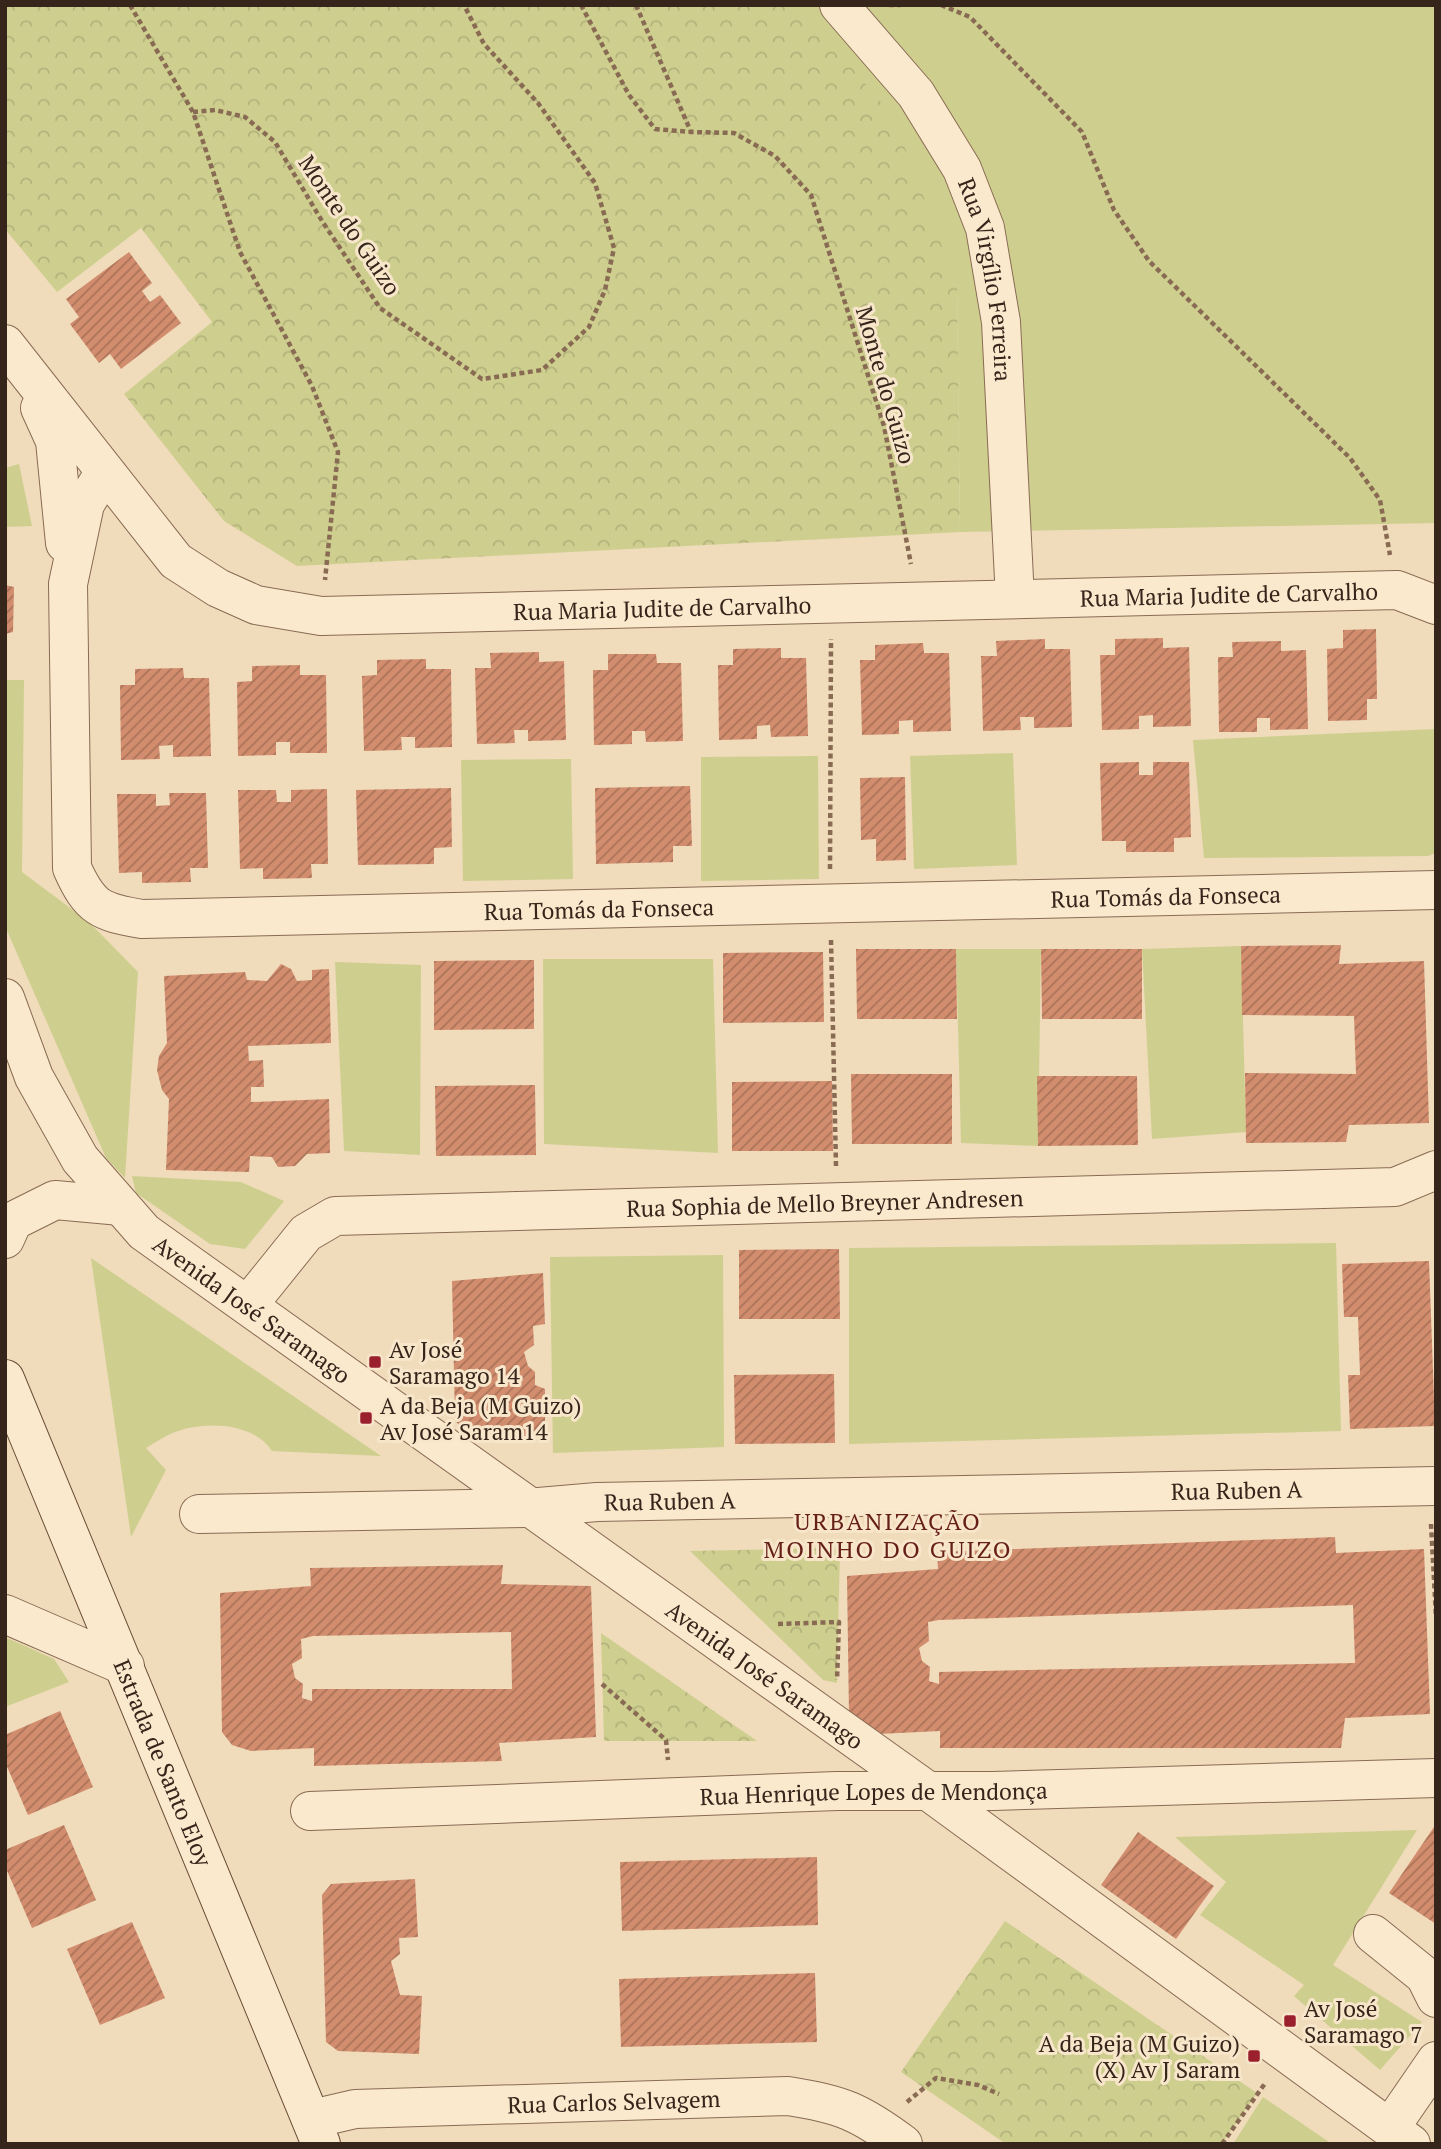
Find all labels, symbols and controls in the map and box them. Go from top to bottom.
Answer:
street label: Monte do Guizo [292,149,408,301]
street label: Rua Virgílio Ferreira [951,173,1020,383]
street label: Monte do Guizo [849,303,923,467]
street label: Rua Maria Judite de Carvalho [1080,575,1378,613]
street label: Rua Maria Judite de Carvalho [513,589,812,627]
street label: Rua Tomás da Fonseca [1050,878,1282,914]
street label: Rua Tomás da Fonseca [483,891,715,927]
street label: Rua Sophia de Mello Breyner Andresen [626,1182,1024,1224]
street label: Avenida José Saramago [147,1228,357,1390]
place label: Av José Saramago 14 [389,1334,521,1391]
marker: Av José Saramago 14 [367,1354,383,1370]
place label: A da Beja (M Guizo) Av José Saram14 [380,1390,581,1447]
marker: A da Beja (M Guizo) Av José Saram14 [358,1410,374,1426]
street label: Rua Ruben A [1170,1473,1303,1507]
street label: Rua Ruben A [604,1484,736,1517]
district label: URBANIZAÇÃO MOINHO DO GUIZO [763,1505,1013,1565]
street label: Avenida José Saramago [660,1594,870,1756]
street label: Estrada de Santo Eloy [107,1654,220,1871]
street label: Rua Henrique Lopes de Mendonça [699,1774,1048,1812]
place label: Av José Saramago 7 [1304,1993,1423,2050]
marker: Av José Saramago 7 [1282,2013,1298,2029]
place label: A da Beja (M Guizo) (X) Av J Saram [1039,2028,1240,2085]
marker: A da Beja (M Guizo) (X) Av J Saram [1246,2048,1262,2064]
street label: Rua Carlos Selvagem [507,2083,721,2120]

